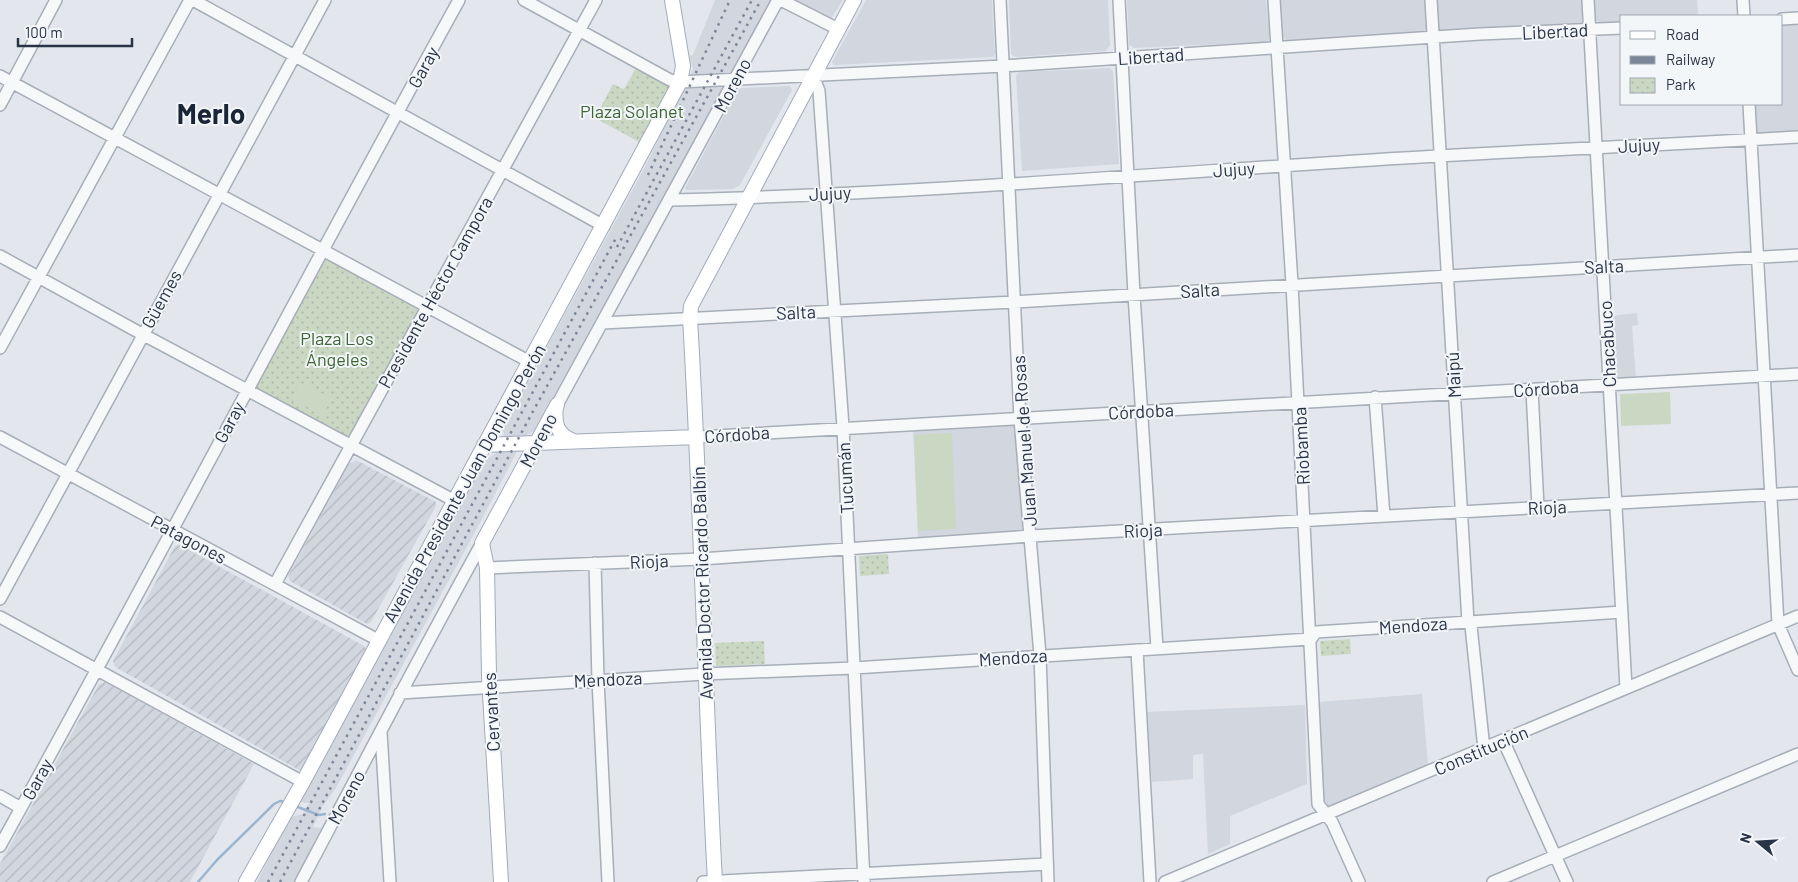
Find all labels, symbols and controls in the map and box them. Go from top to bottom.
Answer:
scale bar [18,15,131,47]
legend [1620,15,1783,105]
street label: Libertad [1521,18,1589,44]
text: 100 m [25,23,63,41]
text: Road [1666,25,1699,43]
street label: Garay [403,42,443,92]
street label: Libertad [1117,43,1185,69]
text: Railway [1666,50,1715,68]
street label: Moreno [709,54,755,116]
text: Park [1666,75,1696,93]
district label: Merlo [177,96,245,130]
park label: Plaza Solanet [580,100,684,122]
street label: Jujuy [1617,133,1661,157]
street label: Jujuy [1212,157,1256,181]
street label: Jujuy [808,181,852,205]
street label: Presidente Héctor Campora [373,192,497,392]
street label: Salta [1584,254,1624,278]
street label: Güemes [136,266,186,332]
street label: Salta [1179,278,1221,302]
street label: Salta [776,300,816,324]
street label: Chacabuco [1594,300,1620,388]
park label: Plaza Los Ángeles [300,327,374,370]
street label: Avenida Presidente Juan Domingo Perón [378,340,550,626]
street label: Maipú [1441,351,1465,399]
street label: Juan Manuel de Rosas [1007,355,1041,527]
street label: Córdoba [1512,375,1580,401]
street label: Garay [209,397,249,447]
street label: Córdoba [1108,398,1174,424]
street label: Riobamba [1288,406,1314,486]
street label: Moreno [515,409,561,471]
street label: Córdoba [703,421,771,447]
street label: Tucumán [832,442,858,514]
street label: Avenida Doctor Ricardo Balbín [687,466,717,700]
street label: Rioja [1527,495,1567,519]
street label: Patagones [147,510,231,568]
street label: Rioja [1123,518,1163,542]
street label: Rioja [629,549,669,573]
street label: Mendoza [1378,612,1448,638]
street label: Mendoza [978,644,1048,670]
street label: Mendoza [573,666,643,692]
street label: Cervantes [478,672,504,752]
street label: Constitución [1431,720,1531,780]
street label: Garay [17,754,57,804]
street label: Moreno [323,766,369,828]
north arrow [1733,817,1783,867]
text: N [1736,831,1755,845]

